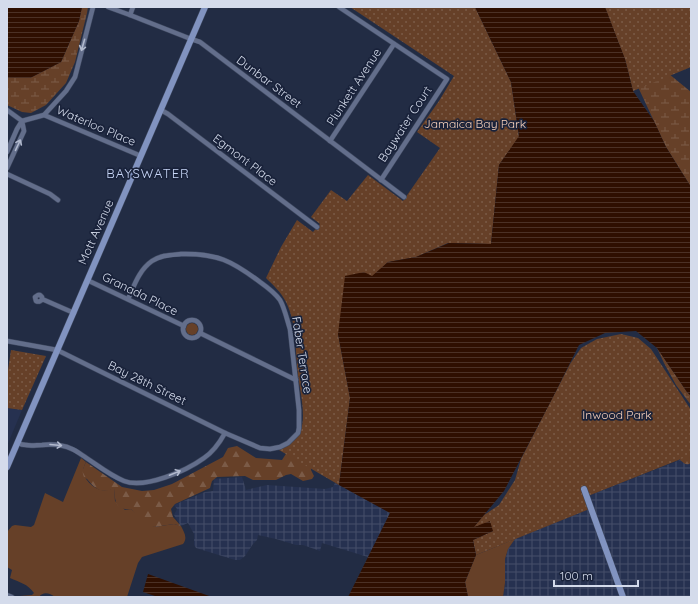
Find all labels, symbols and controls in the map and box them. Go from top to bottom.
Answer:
one-way arrow [79,38,86,51]
street label: Plunkett Avenue [323,45,384,128]
street label: Dunbar Street [234,52,305,111]
street label: Baywater Court [374,83,435,165]
street label: Waterloo Place [54,102,138,149]
park label: Jamaica Bay Park [424,116,526,131]
street label: Egmont Place [210,130,281,189]
one-way arrow [15,139,22,151]
district label: BAYSWATER [106,165,190,181]
street label: Mott Avenue [75,197,117,267]
street label: Granada Place [100,269,181,318]
street label: Faber Terrace [289,315,316,395]
street label: Bay 28th Street [106,357,189,408]
park label: Inwood Park [582,407,652,422]
one-way arrow [49,442,62,449]
one-way arrow [168,469,180,477]
scale bar [554,562,638,588]
text: 100 m [560,568,593,583]

